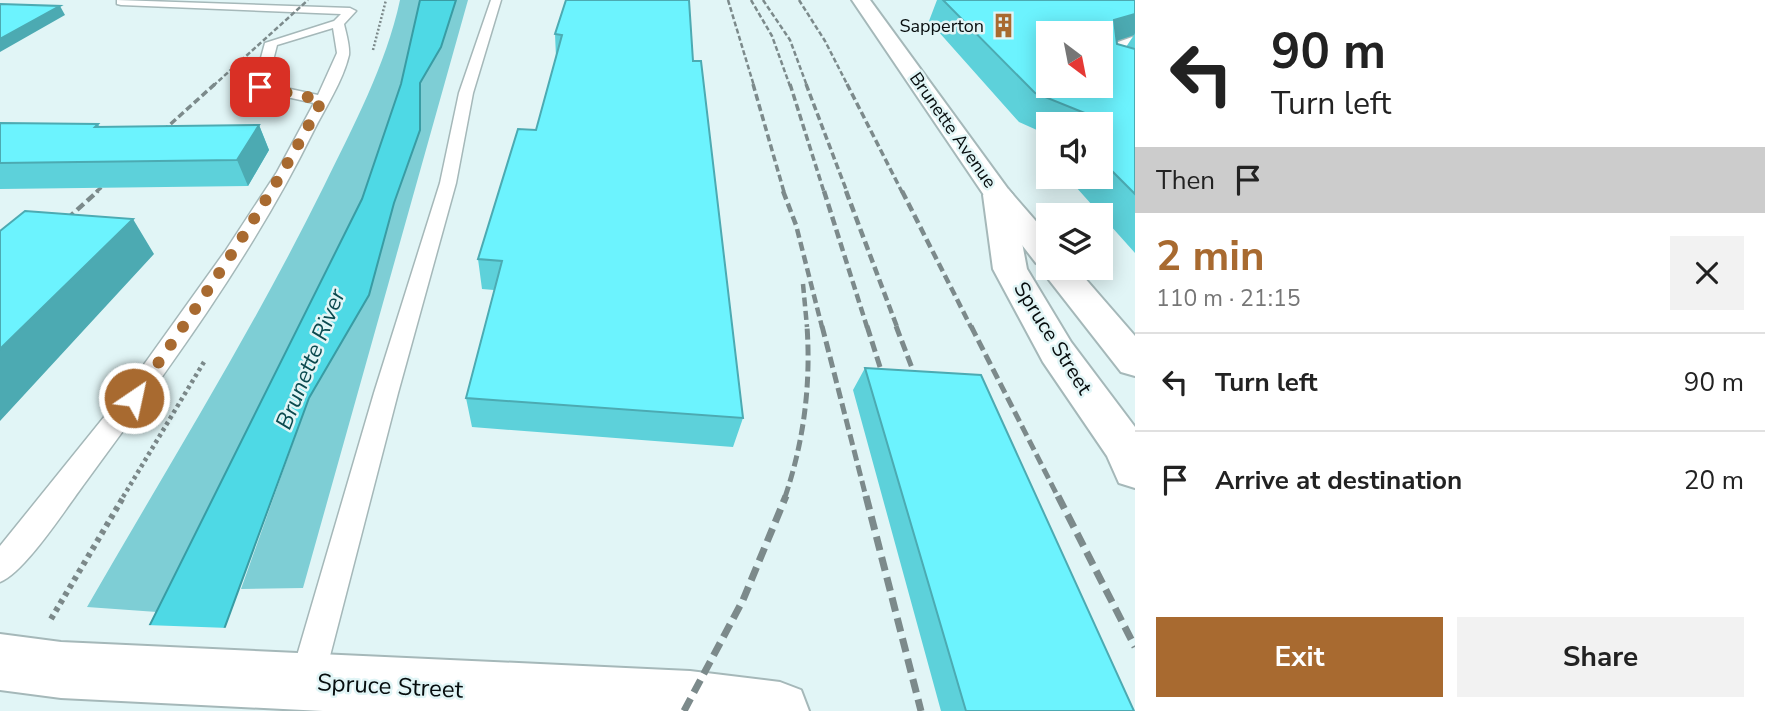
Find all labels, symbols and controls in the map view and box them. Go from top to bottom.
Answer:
building icon: Sapperton [990,12,1018,40]
place label: Sapperton [899,14,984,38]
text: 90 m [1271,18,1386,85]
north arrow [1036,21,1113,98]
map controls [1036,21,1113,280]
icon: left [1156,28,1247,119]
pin [230,57,290,117]
street label: Brunette Avenue [904,67,1002,193]
icon: arrive [241,68,279,106]
text: Turn left [1271,82,1391,125]
button: sound [1036,112,1113,189]
icon: arrive [1229,161,1267,199]
text: Then [1156,163,1215,198]
button: layers [1036,203,1113,280]
text: 2 min [1156,228,1265,285]
button: close [1670,236,1744,310]
street label: Spruce Street [1007,276,1099,400]
text: 110 m · 21:15 [1156,283,1301,314]
water label: Brunette River [268,284,353,434]
position arrow [97,361,171,435]
icon: left [1156,363,1194,401]
text: Turn left [1215,365,1318,400]
text: 90 m [1684,365,1744,400]
icon: arrive [1156,461,1194,499]
text: Arrive at destination [1215,463,1462,498]
text: 20 m [1684,463,1744,498]
button: Exit [1156,617,1443,697]
button: Share [1457,617,1744,697]
street label: Spruce Street [316,666,464,706]

